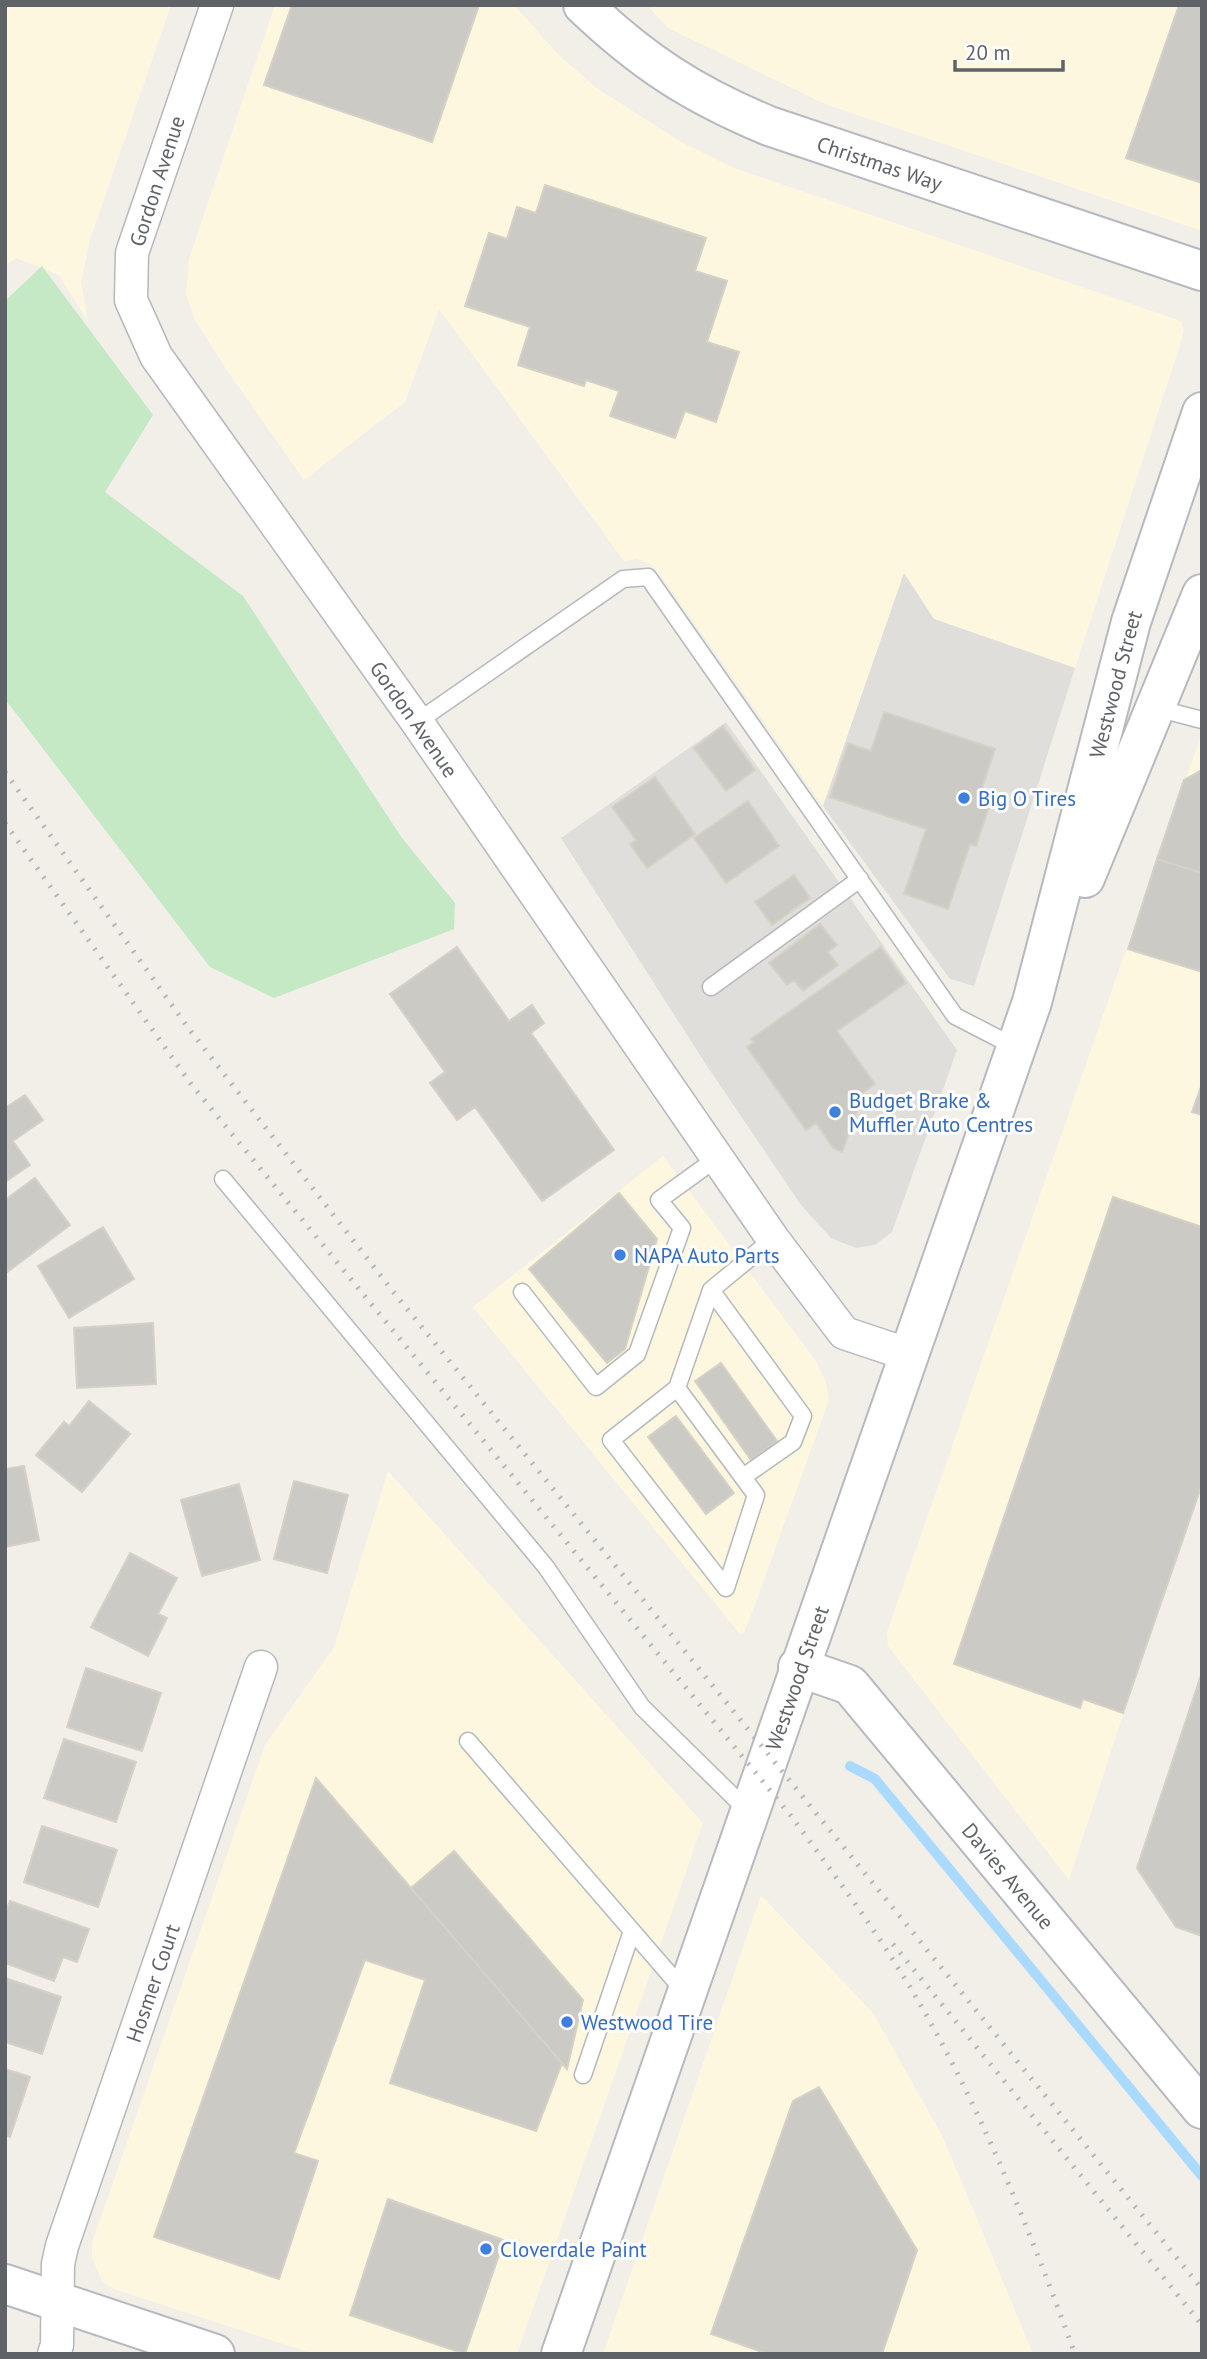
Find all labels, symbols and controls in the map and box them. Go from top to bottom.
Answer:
scale bar [955,28,1064,72]
text: 20 m [965,39,1011,66]
street label: Gordon Avenue [123,112,191,250]
street label: Christmas Way [813,130,946,197]
street label: Westwood Street [1083,607,1147,761]
street label: Gordon Avenue [364,656,464,782]
place label: Big O Tires [978,785,1076,812]
marker: Big O Tires [956,790,972,806]
place label: Budget Brake & Muffler Auto Centres [849,1087,1033,1138]
marker: Budget Brake & Muffler Auto Centres [827,1104,843,1120]
place label: NAPA Auto Parts [634,1242,780,1269]
marker: NAPA Auto Parts [612,1247,628,1263]
street label: Westwood Street [759,1602,834,1754]
street label: Davies Avenue [956,1817,1060,1934]
street label: Hosmer Court [120,1920,185,2046]
place label: Westwood Tire [581,2009,713,2036]
marker: Westwood Tire [559,2014,575,2030]
place label: Cloverdale Paint [500,2236,647,2263]
marker: Cloverdale Paint [478,2241,494,2257]

